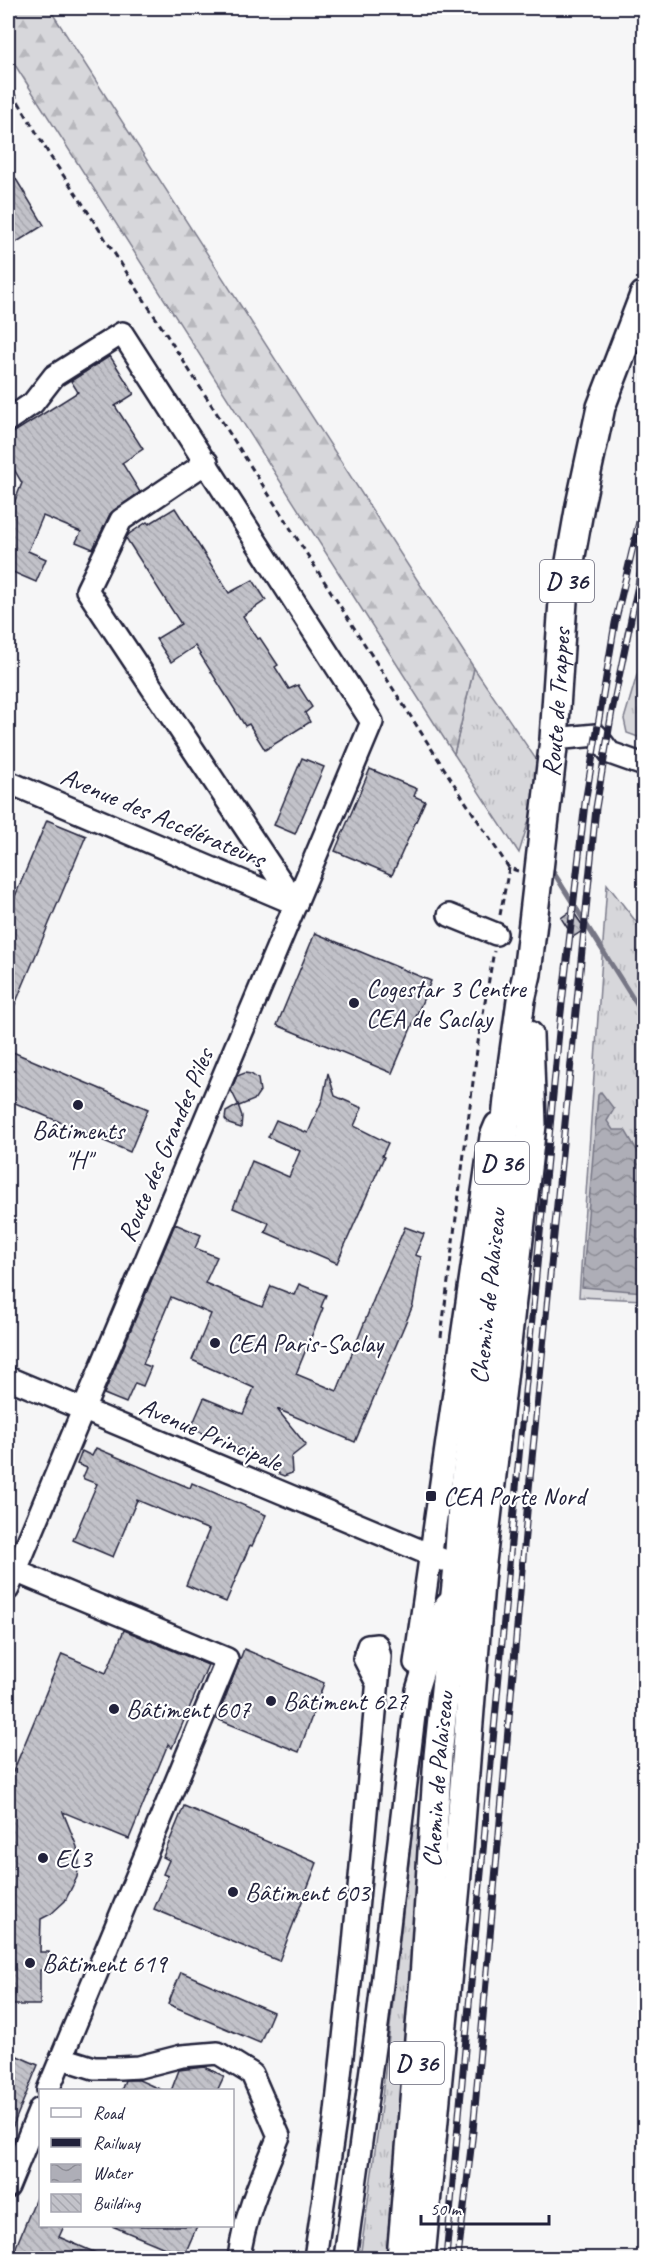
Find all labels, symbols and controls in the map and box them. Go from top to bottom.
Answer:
road number: D 36 [540,560,594,602]
street label: Route de Trappes [534,625,578,778]
street label: Avenue des Accélérateurs [56,760,272,876]
place label: Cogestar 3 Centre CEA de Saclay [366,972,527,1035]
marker: Cogestar 3 Centre CEA de Saclay [347,996,361,1010]
street label: Route des Grandes Piles [110,1042,222,1247]
marker: Bâtiments "H" [71,1098,85,1112]
place label: Bâtiments "H" [32,1114,126,1177]
road number: D 36 [475,1142,529,1184]
street label: Chemin de Palaiseau [462,1206,514,1386]
place label: CEA Paris-Saclay [227,1327,385,1360]
marker: CEA Paris-Saclay [208,1336,222,1350]
street label: Avenue Principale [135,1390,289,1480]
place label: CEA Porte Nord [443,1480,589,1513]
marker: CEA Porte Nord [424,1489,438,1503]
place label: Bâtiment 627 [283,1685,409,1718]
street label: Chemin de Palaiseau [415,1689,462,1868]
place label: Bâtiment 607 [126,1693,252,1726]
marker: Bâtiment 627 [264,1694,278,1708]
marker: Bâtiment 607 [107,1702,121,1716]
place label: EL3 [55,1842,94,1875]
marker: EL3 [36,1851,50,1865]
place label: Bâtiment 603 [245,1876,372,1909]
marker: Bâtiment 603 [226,1885,240,1899]
place label: Bâtiment 619 [42,1947,169,1980]
marker: Bâtiment 619 [23,1956,37,1970]
road number: D 36 [390,2042,444,2084]
legend [39,2089,234,2227]
text: Road [93,2102,126,2124]
text: Railway [93,2132,141,2154]
text: Water [93,2162,134,2184]
scale bar [421,2188,548,2226]
text: Building [93,2192,142,2214]
text: 50 m [430,2198,463,2220]

